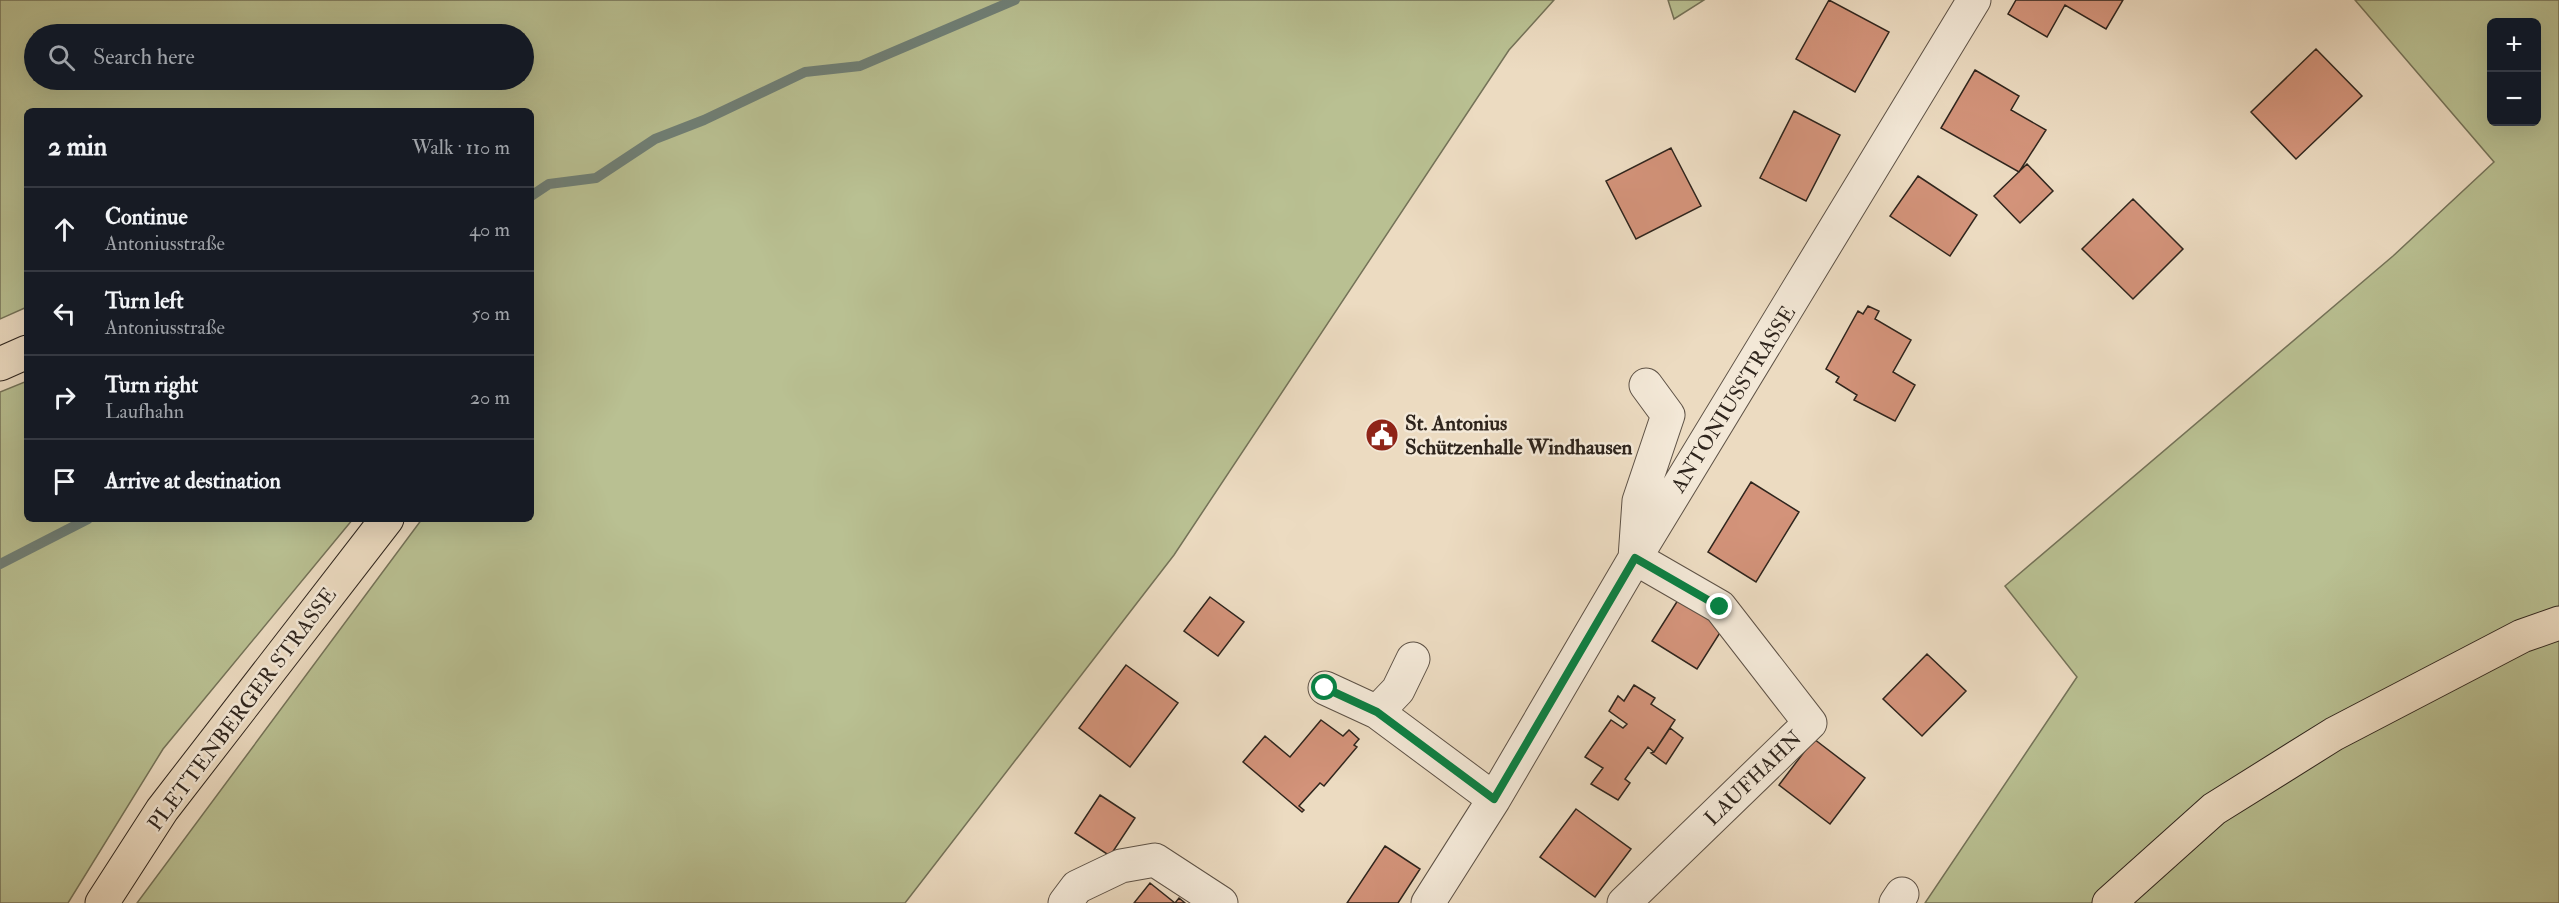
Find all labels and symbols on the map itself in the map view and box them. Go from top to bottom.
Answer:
street label: ANTONIUSSTRASSE [1664,301,1802,499]
place label: St. Antonius Schützenhalle Windhausen [1405,410,1632,461]
public building icon: St. Antonius Schützenhalle Windhausen [1364,417,1400,453]
street label: PLETTENBERGER STRASSE [142,582,343,836]
route end [1706,593,1732,619]
route start [1311,674,1337,700]
street label: LAUFHAHN [1699,725,1808,832]

